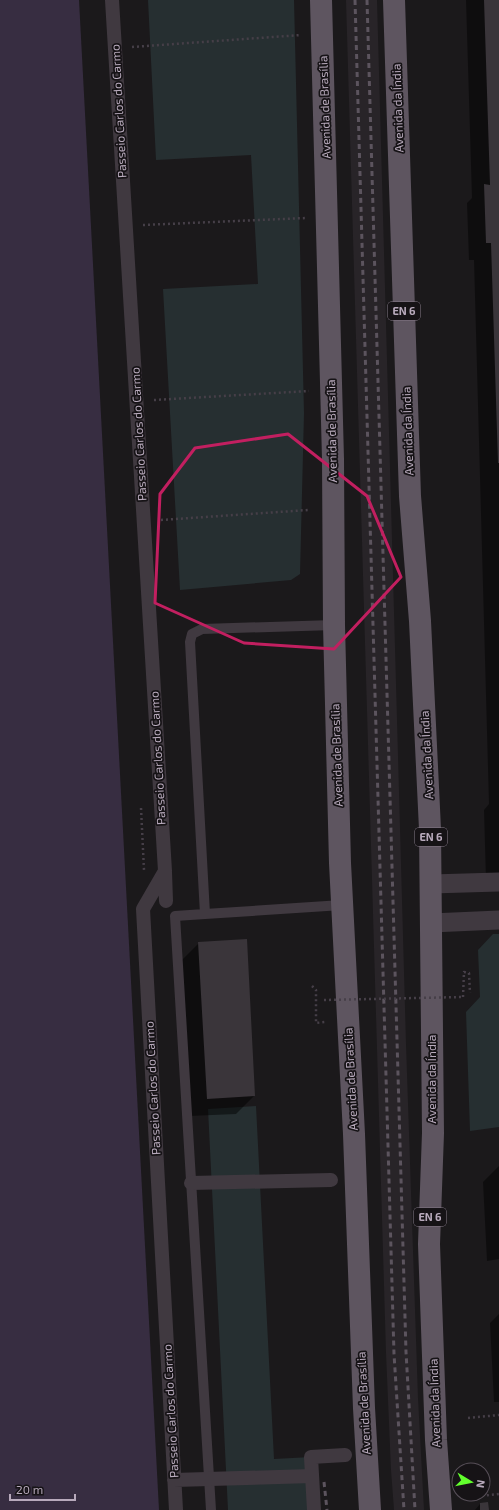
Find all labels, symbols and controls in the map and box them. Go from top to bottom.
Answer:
street label: Passeio Carlos do Carmo [107,44,128,178]
street label: Avenida de Brasília [315,55,333,159]
street label: Avenida da Índia [388,63,406,153]
road number: EN 6 [388,302,420,320]
street label: Passeio Carlos do Carmo [127,367,148,501]
street label: Avenida de Brasília [323,379,339,483]
street label: Avenida da Índia [398,386,416,476]
street label: Passeio Carlos do Carmo [146,691,167,825]
street label: Avenida de Brasília [327,703,345,807]
street label: Avenida da Índia [417,710,435,800]
road number: EN 6 [415,828,447,846]
street label: Passeio Carlos do Carmo [141,1021,162,1155]
street label: Avenida de Brasília [340,1027,360,1131]
street label: Avenida da Índia [424,1035,438,1123]
road number: EN 6 [414,1208,446,1226]
street label: Passeio Carlos do Carmo [159,1344,180,1478]
street label: Avenida de Brasília [353,1351,373,1455]
street label: Avenida da Índia [425,1358,443,1448]
north arrow [451,1462,491,1502]
scale bar [10,1476,75,1502]
text: N [474,1479,488,1489]
text: 20 m [16,1482,43,1496]

